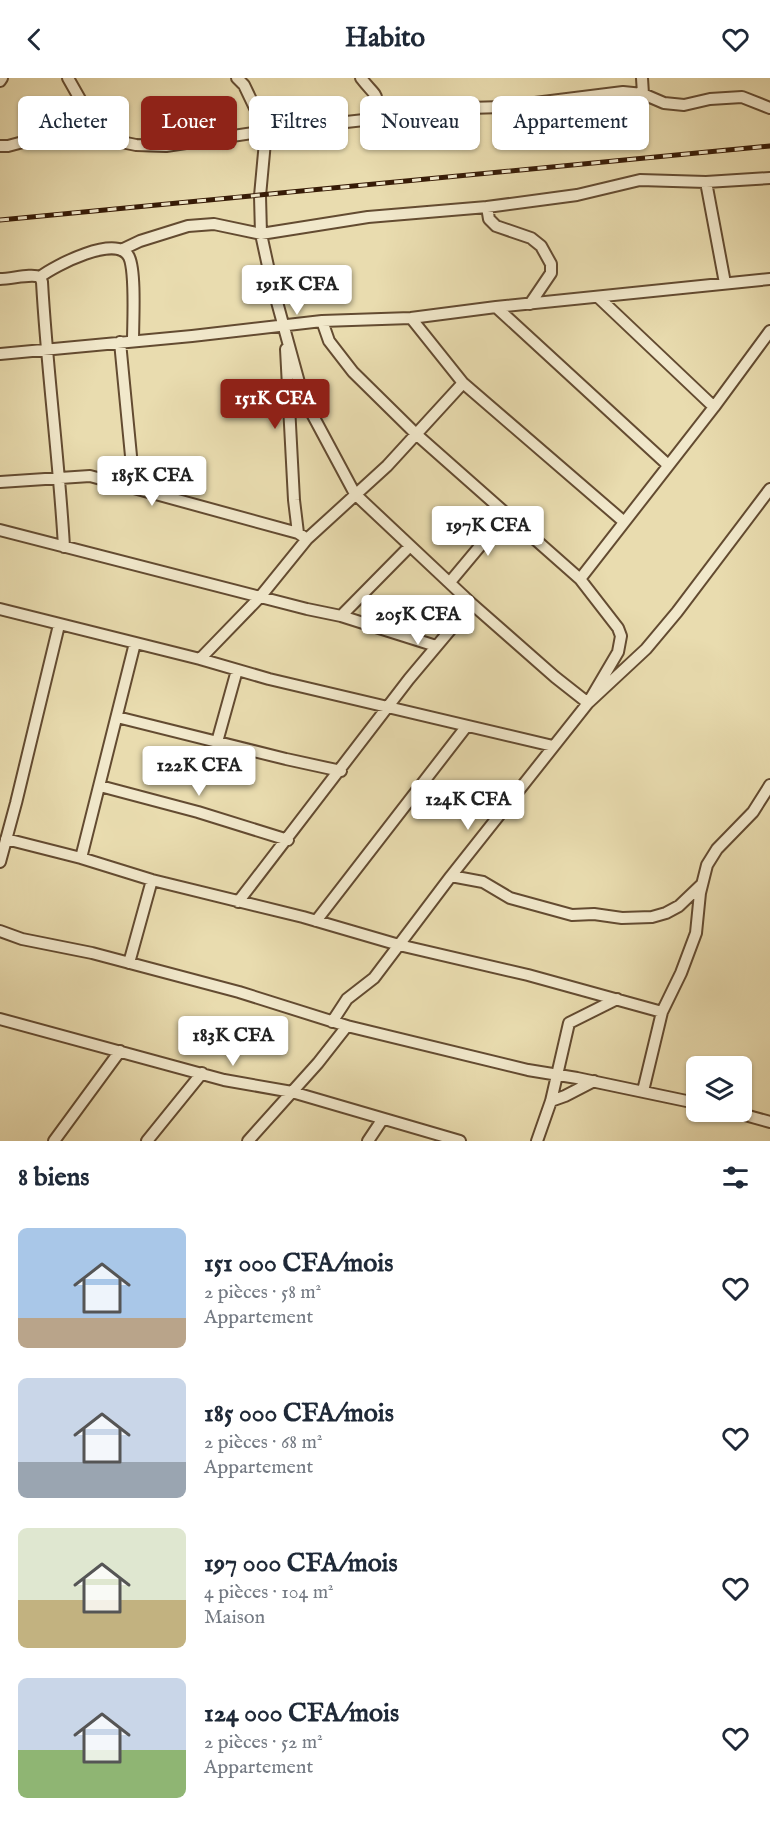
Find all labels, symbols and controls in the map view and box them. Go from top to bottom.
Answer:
text: Habito [345,22,425,56]
icon: back [18,23,51,56]
icon: heart [719,23,752,56]
chip: Acheter [18,96,129,150]
chip: Louer [141,96,237,150]
chip: Filtres [249,96,348,150]
chip: Nouveau [360,96,480,150]
chip: Appartement [492,96,649,150]
pin: 191K CFA [235,265,359,316]
text: 191K CFA [256,272,338,297]
pin: 151K CFA [213,379,337,430]
text: 151K CFA [235,386,315,411]
pin: 185K CFA [90,456,214,507]
text: 185K CFA [111,463,193,488]
pin: 197K CFA [426,506,550,557]
text: 197K CFA [446,513,530,538]
pin: 205K CFA [356,595,480,646]
text: 205K CFA [375,602,461,627]
pin: 122K CFA [137,746,261,797]
text: 122K CFA [156,753,242,778]
pin: 124K CFA [406,780,530,831]
text: 124K CFA [425,787,511,812]
pin: 183K CFA [171,1016,295,1067]
text: 183K CFA [192,1023,274,1048]
map controls [686,1056,752,1122]
button: layers [686,1056,752,1122]
text: 8 biens [18,1161,89,1194]
icon: filters [719,1161,752,1194]
text: 151 000 CFA/mois [204,1247,393,1280]
icon: home [66,1252,138,1324]
icon: heart [719,1272,752,1305]
text: 2 pièces · 58 m² [204,1280,321,1305]
text: Appartement [204,1305,313,1330]
text: 185 000 CFA/mois [204,1397,394,1430]
icon: home [66,1402,138,1474]
icon: heart [719,1422,752,1455]
text: 2 pièces · 68 m² [204,1430,323,1455]
text: Appartement [204,1455,313,1480]
text: 197 000 CFA/mois [204,1547,398,1580]
icon: home [66,1552,138,1624]
icon: heart [719,1572,752,1605]
text: 4 pièces · 104 m² [204,1580,334,1605]
text: Maison [204,1605,265,1630]
text: 124 000 CFA/mois [204,1697,399,1730]
icon: home [66,1702,138,1774]
icon: heart [719,1722,752,1755]
text: 2 pièces · 52 m² [204,1730,323,1755]
text: Appartement [204,1755,313,1780]

